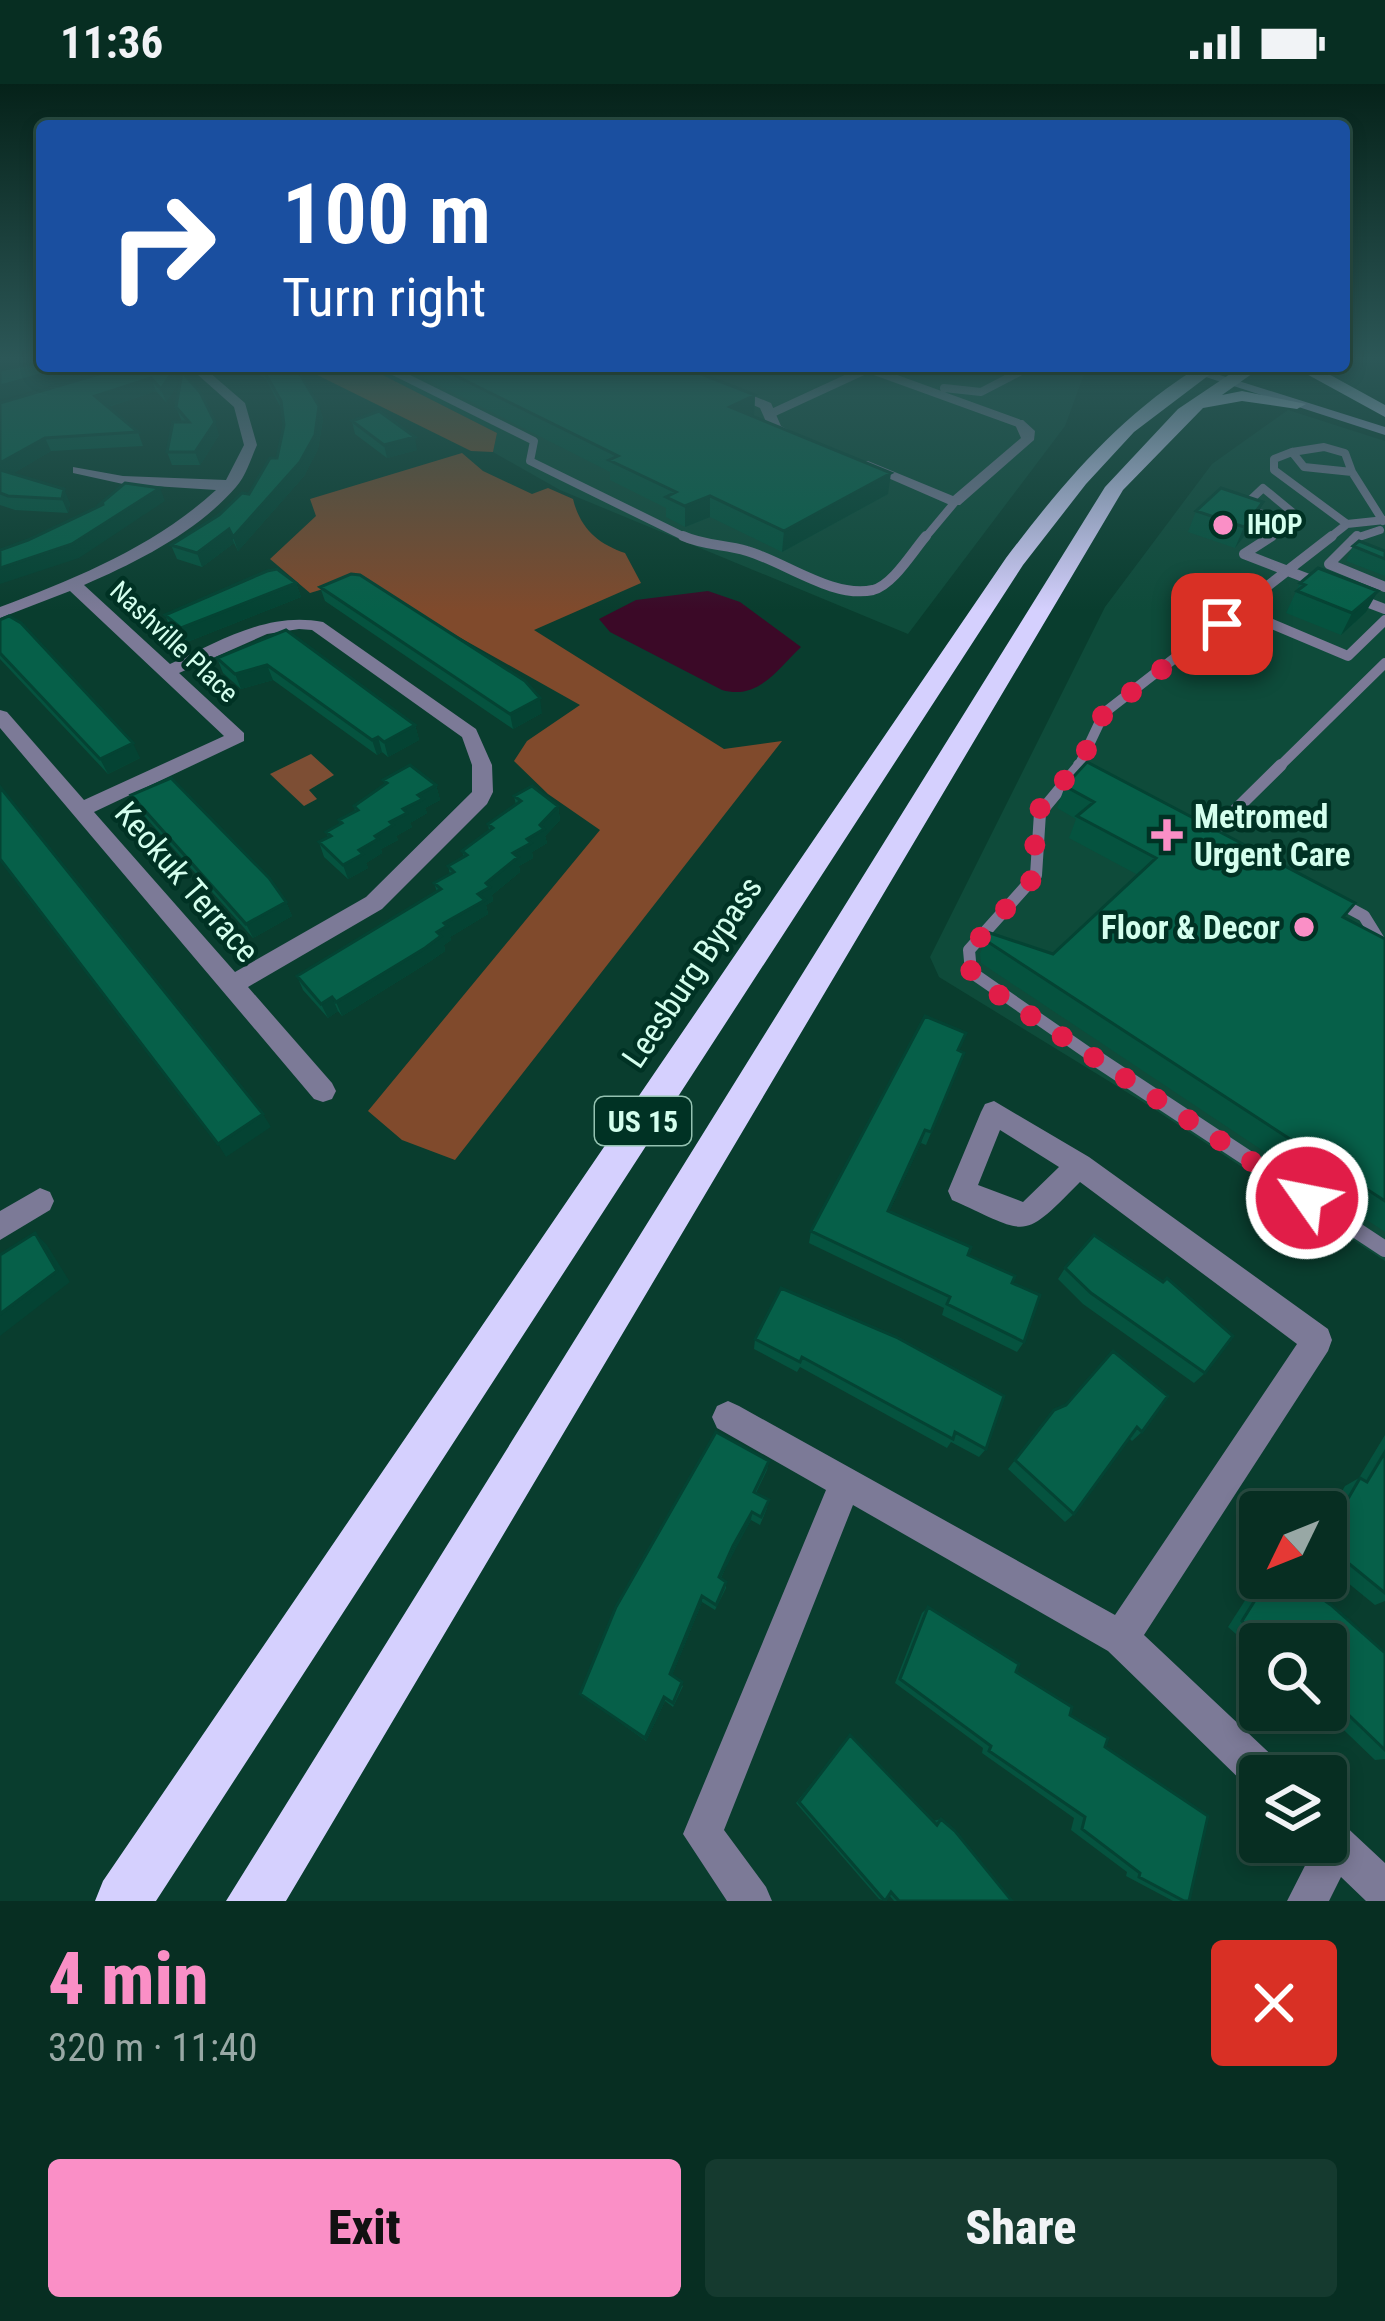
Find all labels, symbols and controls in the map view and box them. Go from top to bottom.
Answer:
text: 11:36 [60,16,163,69]
text: 100 m [282,165,491,264]
icon: right [84,168,240,324]
text: Turn right [282,266,486,329]
place label: IHOP [1247,509,1303,541]
marker: IHOP [1210,512,1236,538]
pin [1171,573,1273,675]
street label: Nashville Place [103,575,245,709]
icon: arrive [1189,591,1255,657]
street label: Keokuk Terrace [107,794,267,970]
place label: Metromed Urgent Care [1194,797,1351,874]
marker: Metromed Urgent Care [1151,819,1183,851]
street label: Leesburg Bypass [614,869,770,1075]
place label: Floor & Decor [1101,908,1280,947]
marker: Floor & Decor [1291,914,1317,940]
road number: US 15 [595,1097,691,1145]
position arrow [1244,1135,1370,1261]
north arrow [1239,1491,1347,1599]
map controls [1239,1491,1347,1863]
button: search [1239,1623,1347,1731]
button: layers [1239,1755,1347,1863]
text: 4 min [48,1937,209,2022]
button: close [1211,1940,1337,2066]
text: 320 m · 11:40 [48,2025,258,2071]
button: Exit [48,2159,681,2297]
button: Share [705,2159,1337,2297]

